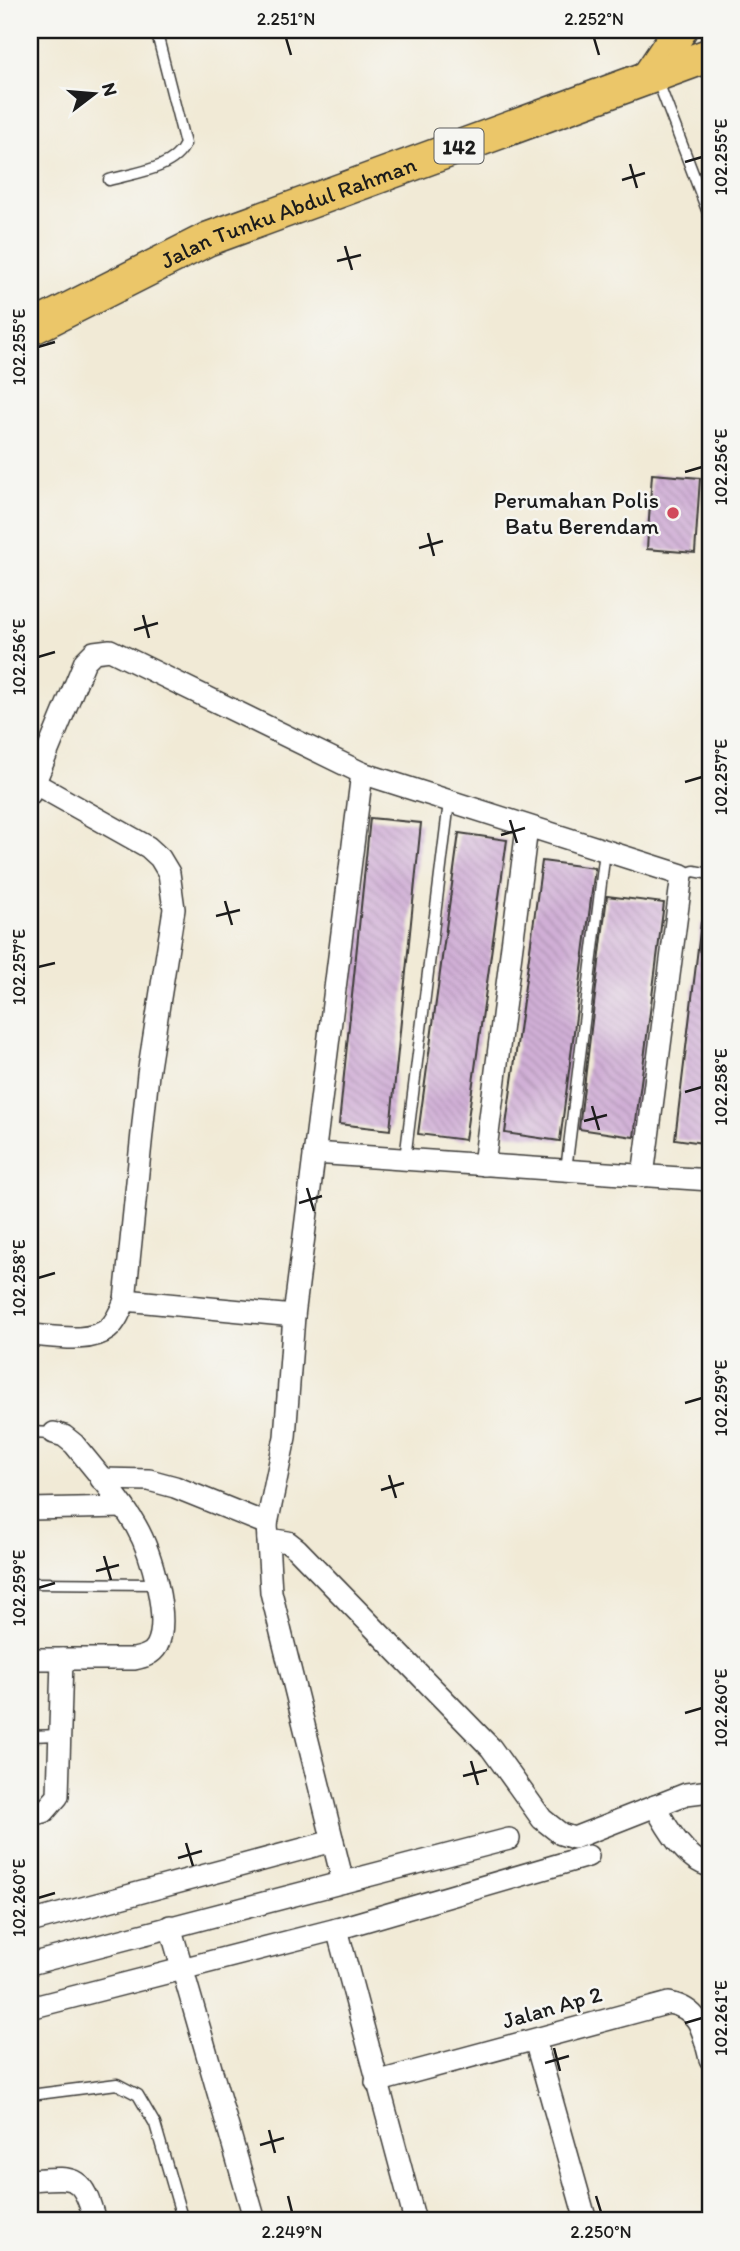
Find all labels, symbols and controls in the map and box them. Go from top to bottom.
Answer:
text: 2.251°N [257,8,315,30]
text: 2.252°N [564,8,624,30]
north arrow [60,60,130,130]
text: N [97,80,123,99]
text: 102.255°E [710,118,732,195]
road number: 142 [434,128,484,164]
street label: Jalan Tunku Abdul Rahman [156,150,420,275]
text: 102.255°E [8,308,30,385]
text: 102.256°E [710,428,732,506]
place label: Perumahan Polis Batu Berendam [494,486,659,540]
marker: Perumahan Polis Batu Berendam [665,505,681,521]
text: 102.256°E [8,618,30,696]
text: 102.257°E [710,739,732,815]
text: 102.257°E [8,929,30,1005]
text: 102.258°E [710,1048,732,1126]
text: 102.258°E [8,1239,30,1317]
text: 102.259°E [710,1359,732,1436]
text: 102.259°E [8,1549,30,1626]
text: 102.260°E [710,1669,732,1747]
text: 102.260°E [8,1859,30,1937]
street label: Jalan Ap 2 [499,1979,605,2035]
text: 102.261°E [710,1980,732,2056]
text: 2.249°N [261,2221,323,2243]
text: 2.250°N [570,2221,632,2243]

